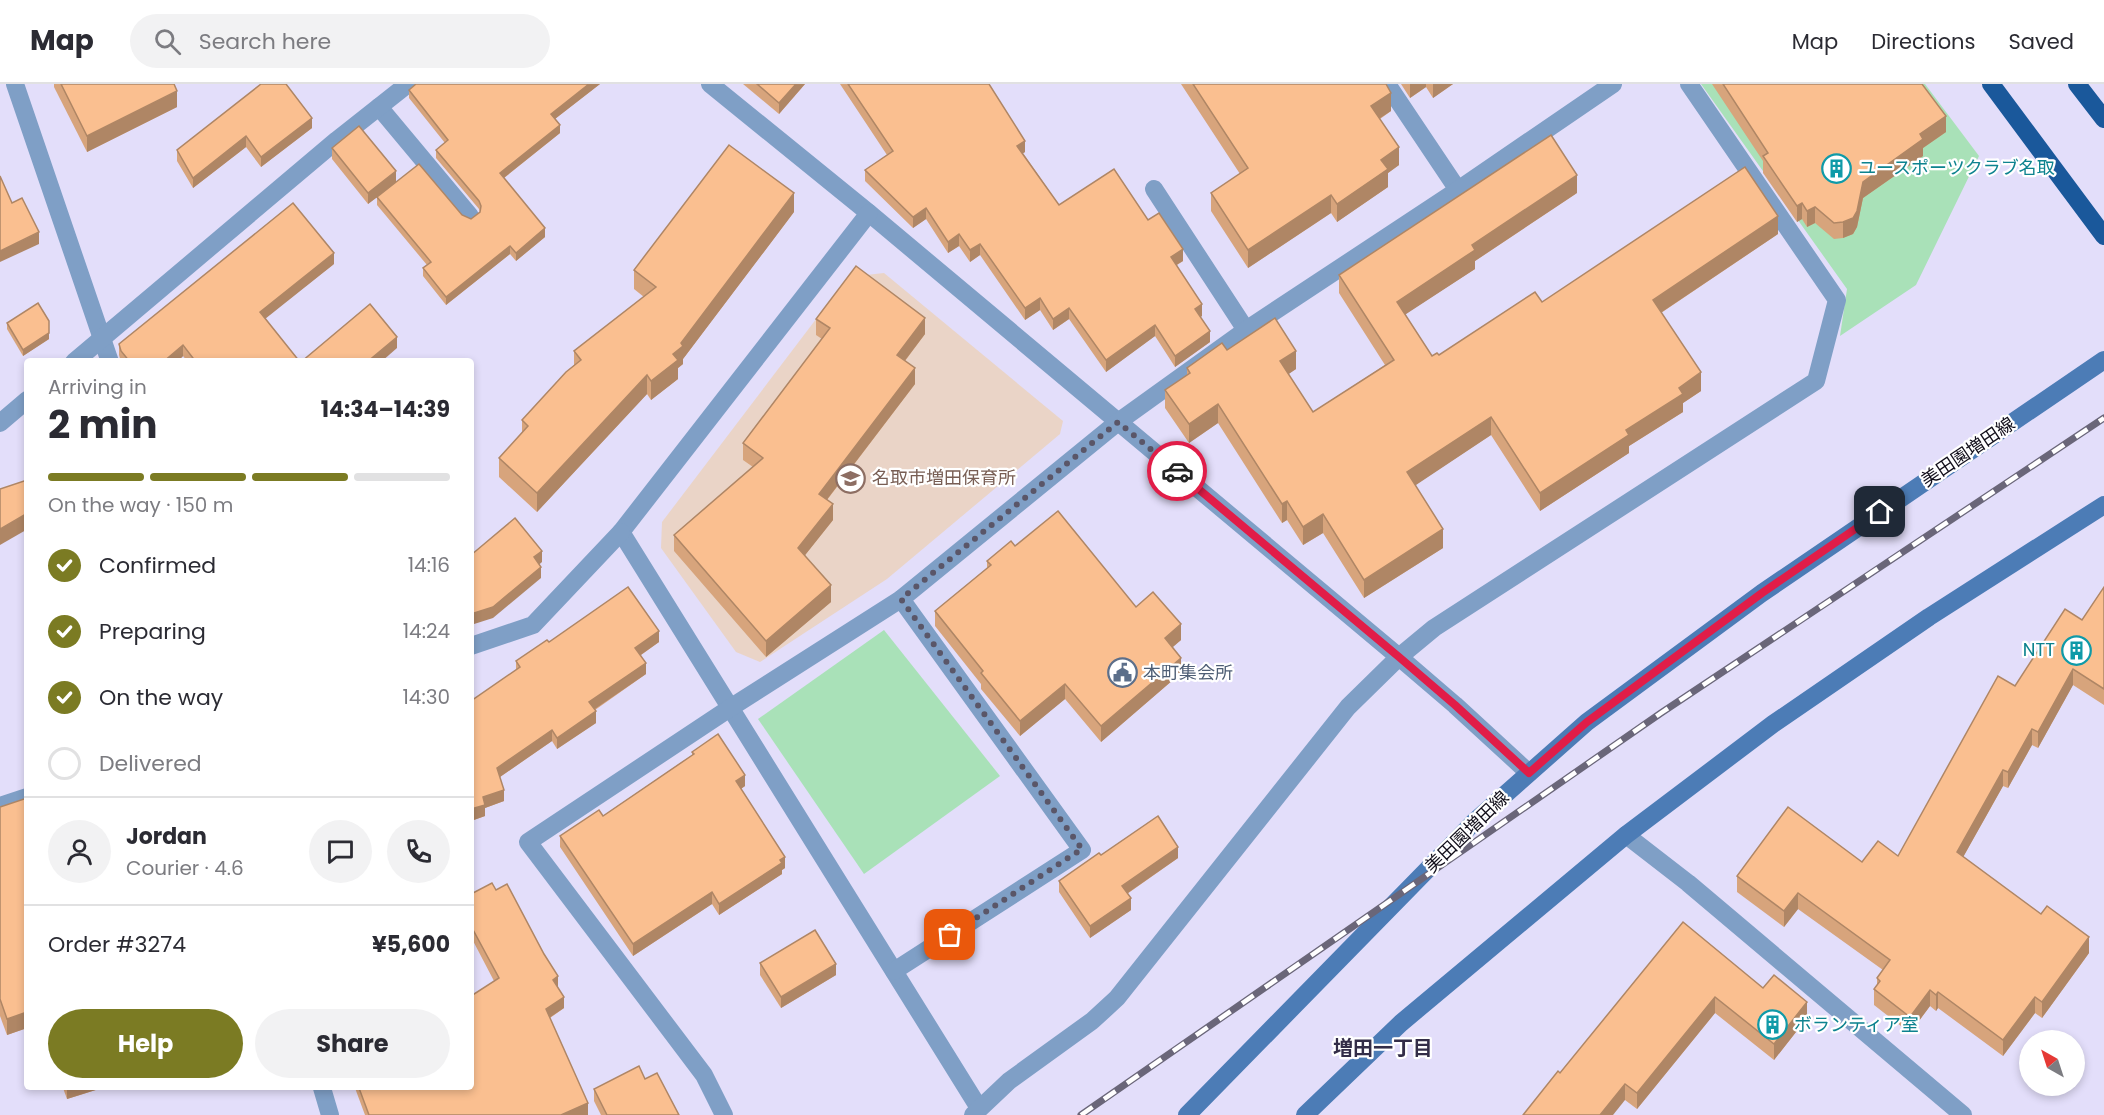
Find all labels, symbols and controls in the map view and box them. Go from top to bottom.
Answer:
search box [130,14,550,68]
text: Map [30,21,94,60]
icon: search [151,25,184,58]
text: Search here [199,26,331,57]
text: Map [1792,27,1838,56]
text: Directions [1871,27,1975,56]
text: Saved [2008,27,2074,56]
building icon: ユースポーツクラブ名取 [1821,152,1853,184]
place label: ユースポーツクラブ名取 [1858,155,2055,180]
text: Arriving in [48,373,147,401]
text: 14:34–14:39 [321,394,450,425]
text: 2 min [48,397,158,452]
street label: 美田園増田線 [1916,411,2019,492]
courier [1147,441,1207,501]
icon: car [1161,455,1194,488]
school or university icon: 名取市増田保育所 [835,462,867,494]
place label: 名取市増田保育所 [872,465,1016,490]
pin [1854,486,1905,537]
text: On the way · 150 m [48,491,233,519]
icon: home [1863,495,1896,528]
icon: check [48,549,81,582]
text: Confirmed [99,550,216,581]
text: 14:16 [408,551,450,579]
icon: check [48,615,81,648]
text: Preparing [99,616,206,647]
text: 14:24 [403,617,450,645]
building icon: NTT [2060,634,2092,666]
place label: NTT [2023,637,2055,662]
public building icon: 本町集会所 [1106,657,1138,689]
place label: 本町集会所 [1143,660,1233,685]
icon: check [48,681,81,714]
text: On the way [99,682,223,713]
text: 14:30 [402,683,450,711]
text: Delivered [99,748,202,779]
street label: 美田園増田線 [1419,785,1514,878]
button: person [48,820,111,883]
button: chat [309,820,372,883]
button: phone [387,820,450,883]
text: Jordan [126,821,207,852]
text: Courier · 4.6 [126,854,244,882]
pin [924,909,975,960]
icon: bag [933,918,966,951]
text: Order #3274 [48,929,186,960]
text: ¥5,600 [372,929,450,960]
button: Help [48,1009,243,1078]
button: Share [255,1009,450,1078]
building icon: ボランティア室 [1757,1009,1789,1041]
place label: ボランティア室 [1794,1012,1919,1037]
north arrow [2019,1030,2085,1096]
map controls [2019,1030,2085,1096]
district label: 増田一丁目 [1333,1034,1433,1062]

